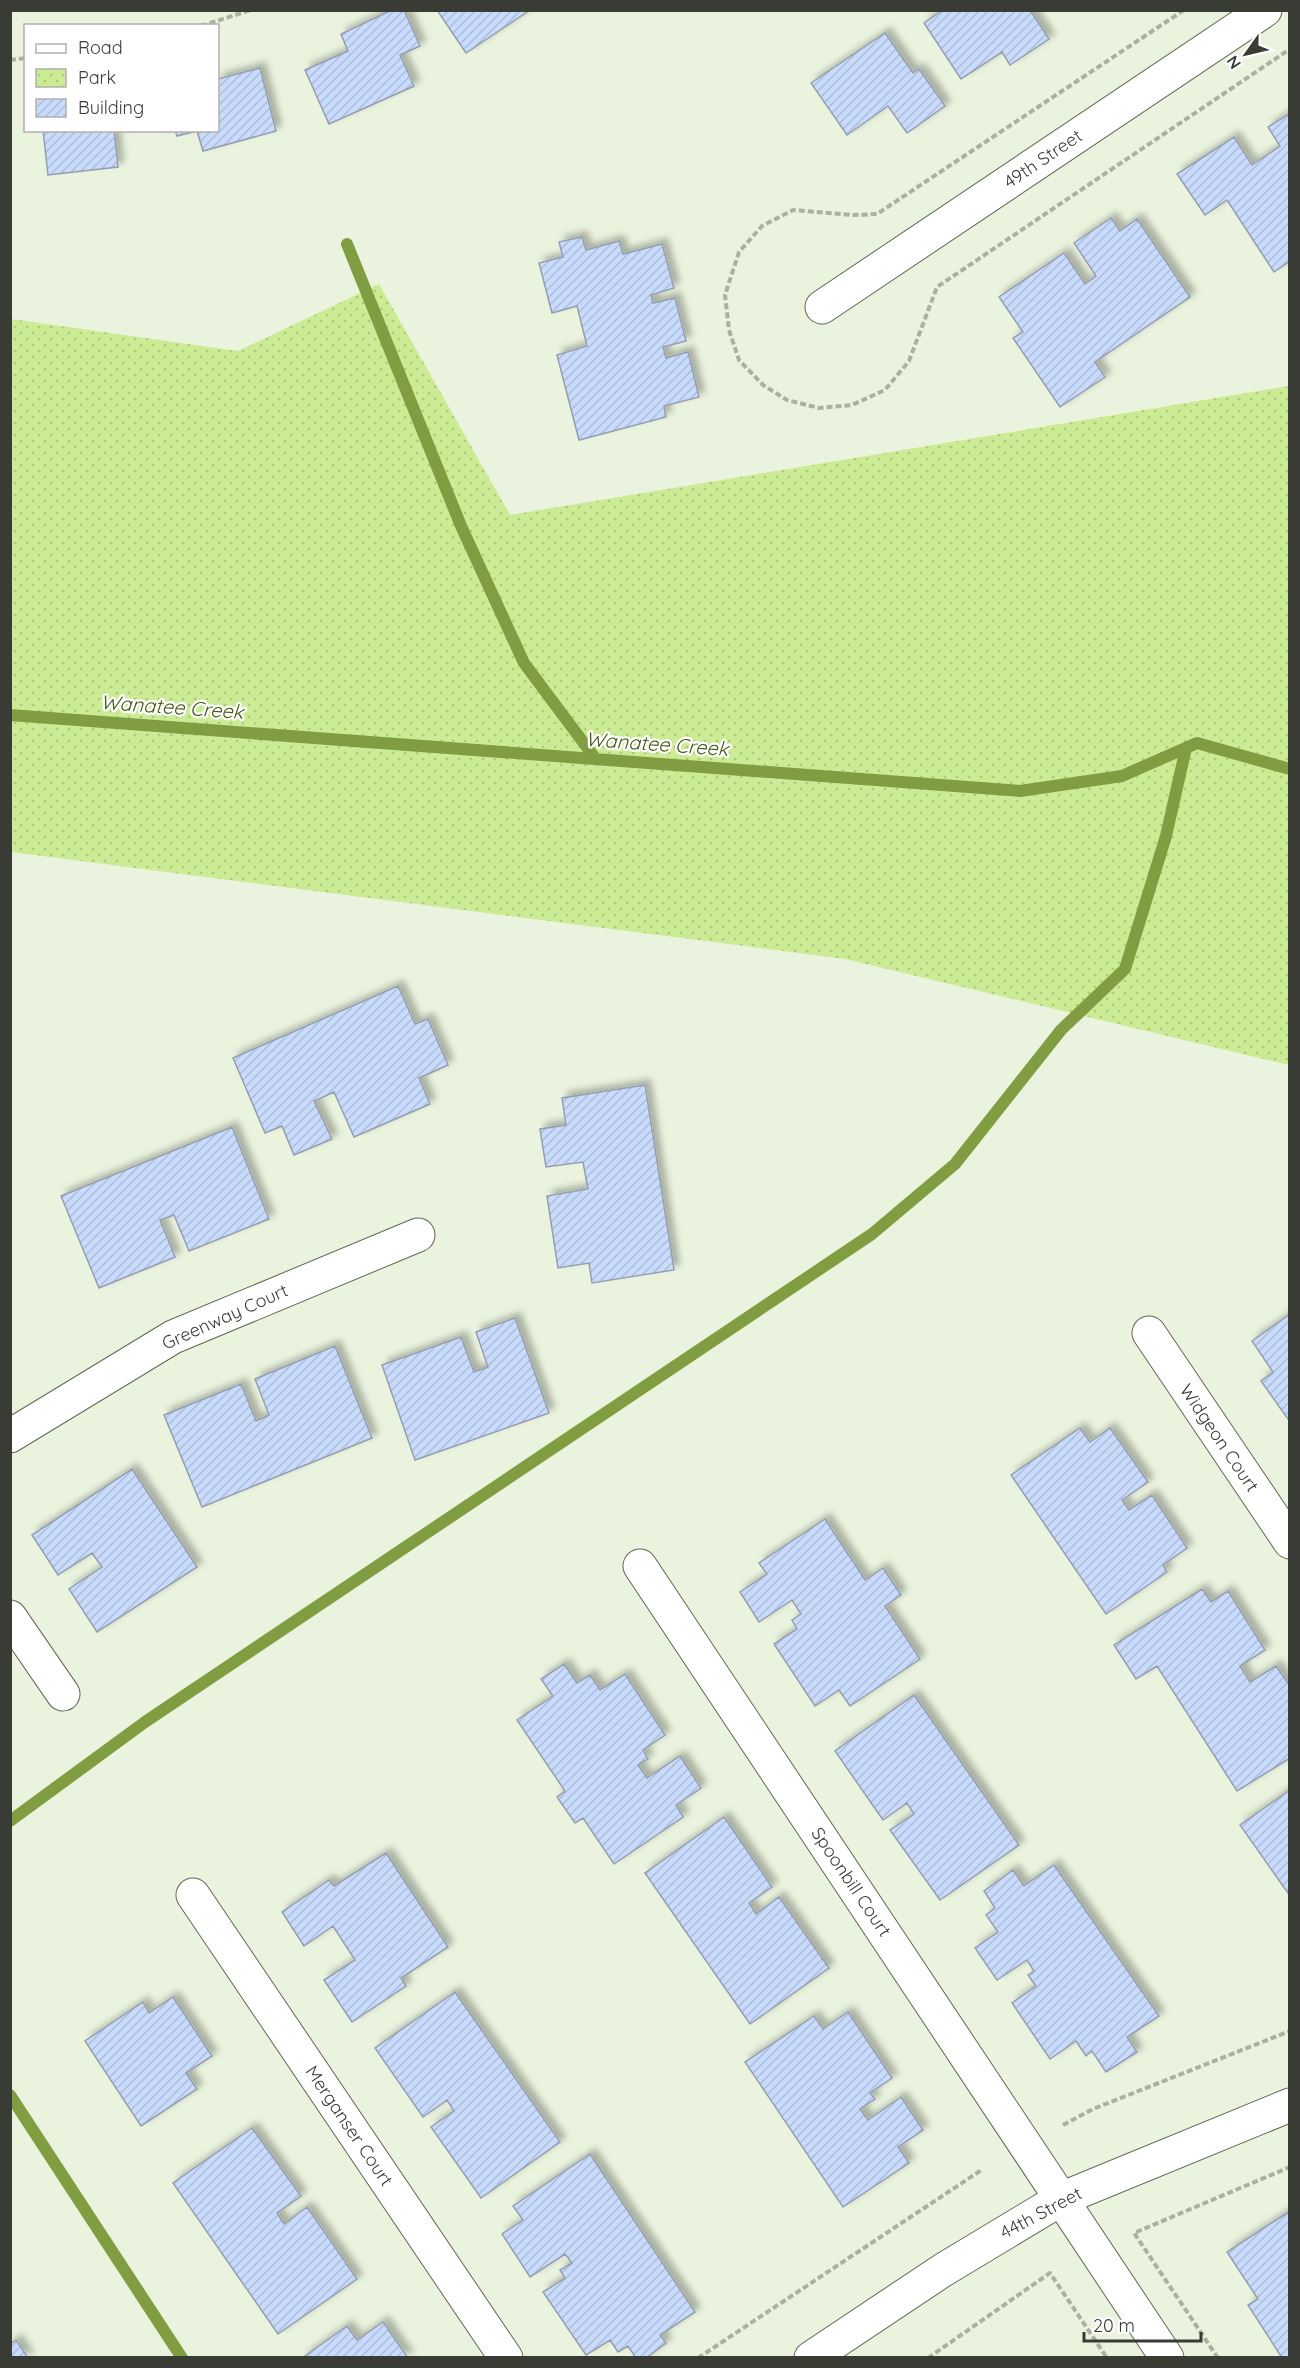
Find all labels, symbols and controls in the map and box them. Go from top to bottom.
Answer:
legend [24,24,219,132]
north arrow [1216,24,1276,84]
text: Road [78,36,123,59]
text: N [1222,52,1245,73]
text: Park [78,66,116,89]
text: Building [78,96,144,119]
street label: 49th Street [999,124,1086,193]
water label: Wanatee Creek [100,689,247,724]
water label: Wanatee Creek [585,726,732,761]
street label: Greenway Court [158,1279,291,1355]
street label: Widgeon Court [1175,1379,1264,1496]
street label: Spoonbill Court [806,1823,896,1941]
street label: Merganser Court [301,2061,398,2190]
street label: 44th Street [996,2181,1086,2244]
scale bar [1084,2305,1201,2343]
text: 20 m [1093,2314,1135,2337]

